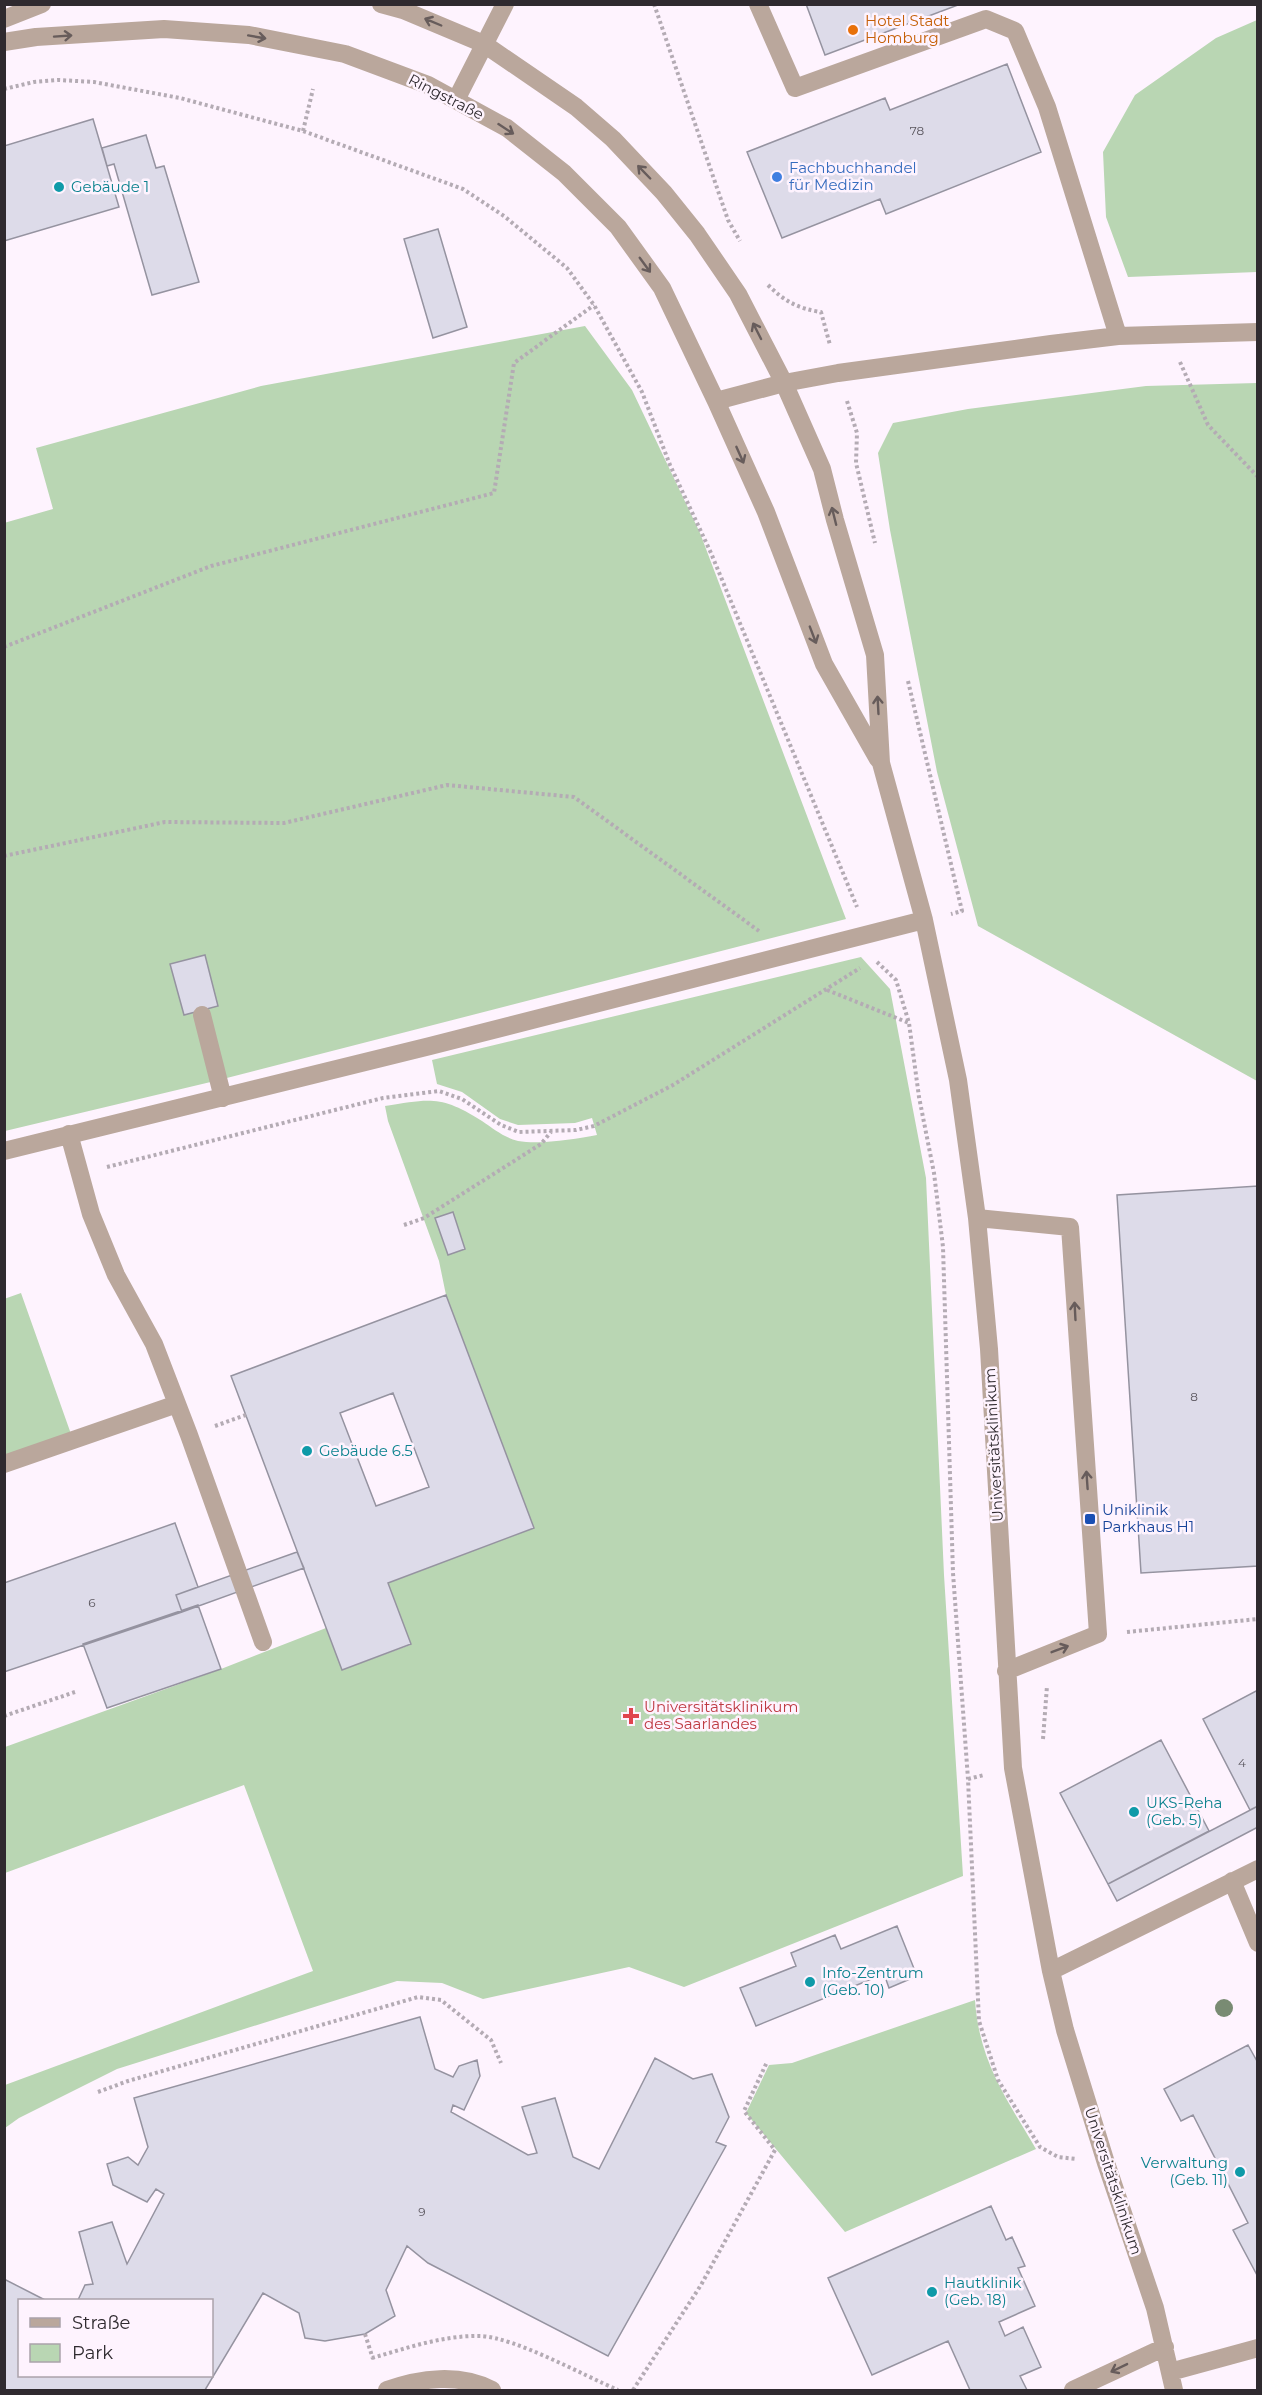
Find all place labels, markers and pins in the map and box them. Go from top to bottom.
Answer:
place label: Hotel Stadt Homburg [865,11,949,47]
marker: Hotel Stadt Homburg [846,23,860,37]
place label: Fachbuchhandel für Medizin [789,158,917,194]
marker: Fachbuchhandel für Medizin [770,170,784,184]
place label: Gebäude 1 [71,177,149,196]
marker: Gebäude 1 [52,180,66,194]
place label: Gebäude 6.5 [319,1441,413,1460]
marker: Gebäude 6.5 [300,1444,314,1458]
place label: Uniklinik Parkhaus H1 [1102,1500,1194,1536]
marker: Uniklinik Parkhaus H1 [1083,1512,1097,1526]
place label: Universitätsklinikum des Saarlandes [644,1697,798,1733]
marker: Universitätsklinikum des Saarlandes [622,1707,640,1725]
place label: UKS-Reha (Geb. 5) [1146,1793,1222,1829]
marker: UKS-Reha (Geb. 5) [1127,1805,1141,1819]
place label: Info-Zentrum (Geb. 10) [822,1963,924,1999]
marker: Info-Zentrum (Geb. 10) [803,1975,817,1989]
place label: Verwaltung (Geb. 11) [1141,2153,1228,2189]
marker: Verwaltung (Geb. 11) [1233,2165,1247,2179]
place label: Hautklinik (Geb. 18) [944,2273,1021,2309]
marker: Hautklinik (Geb. 18) [925,2285,939,2299]

